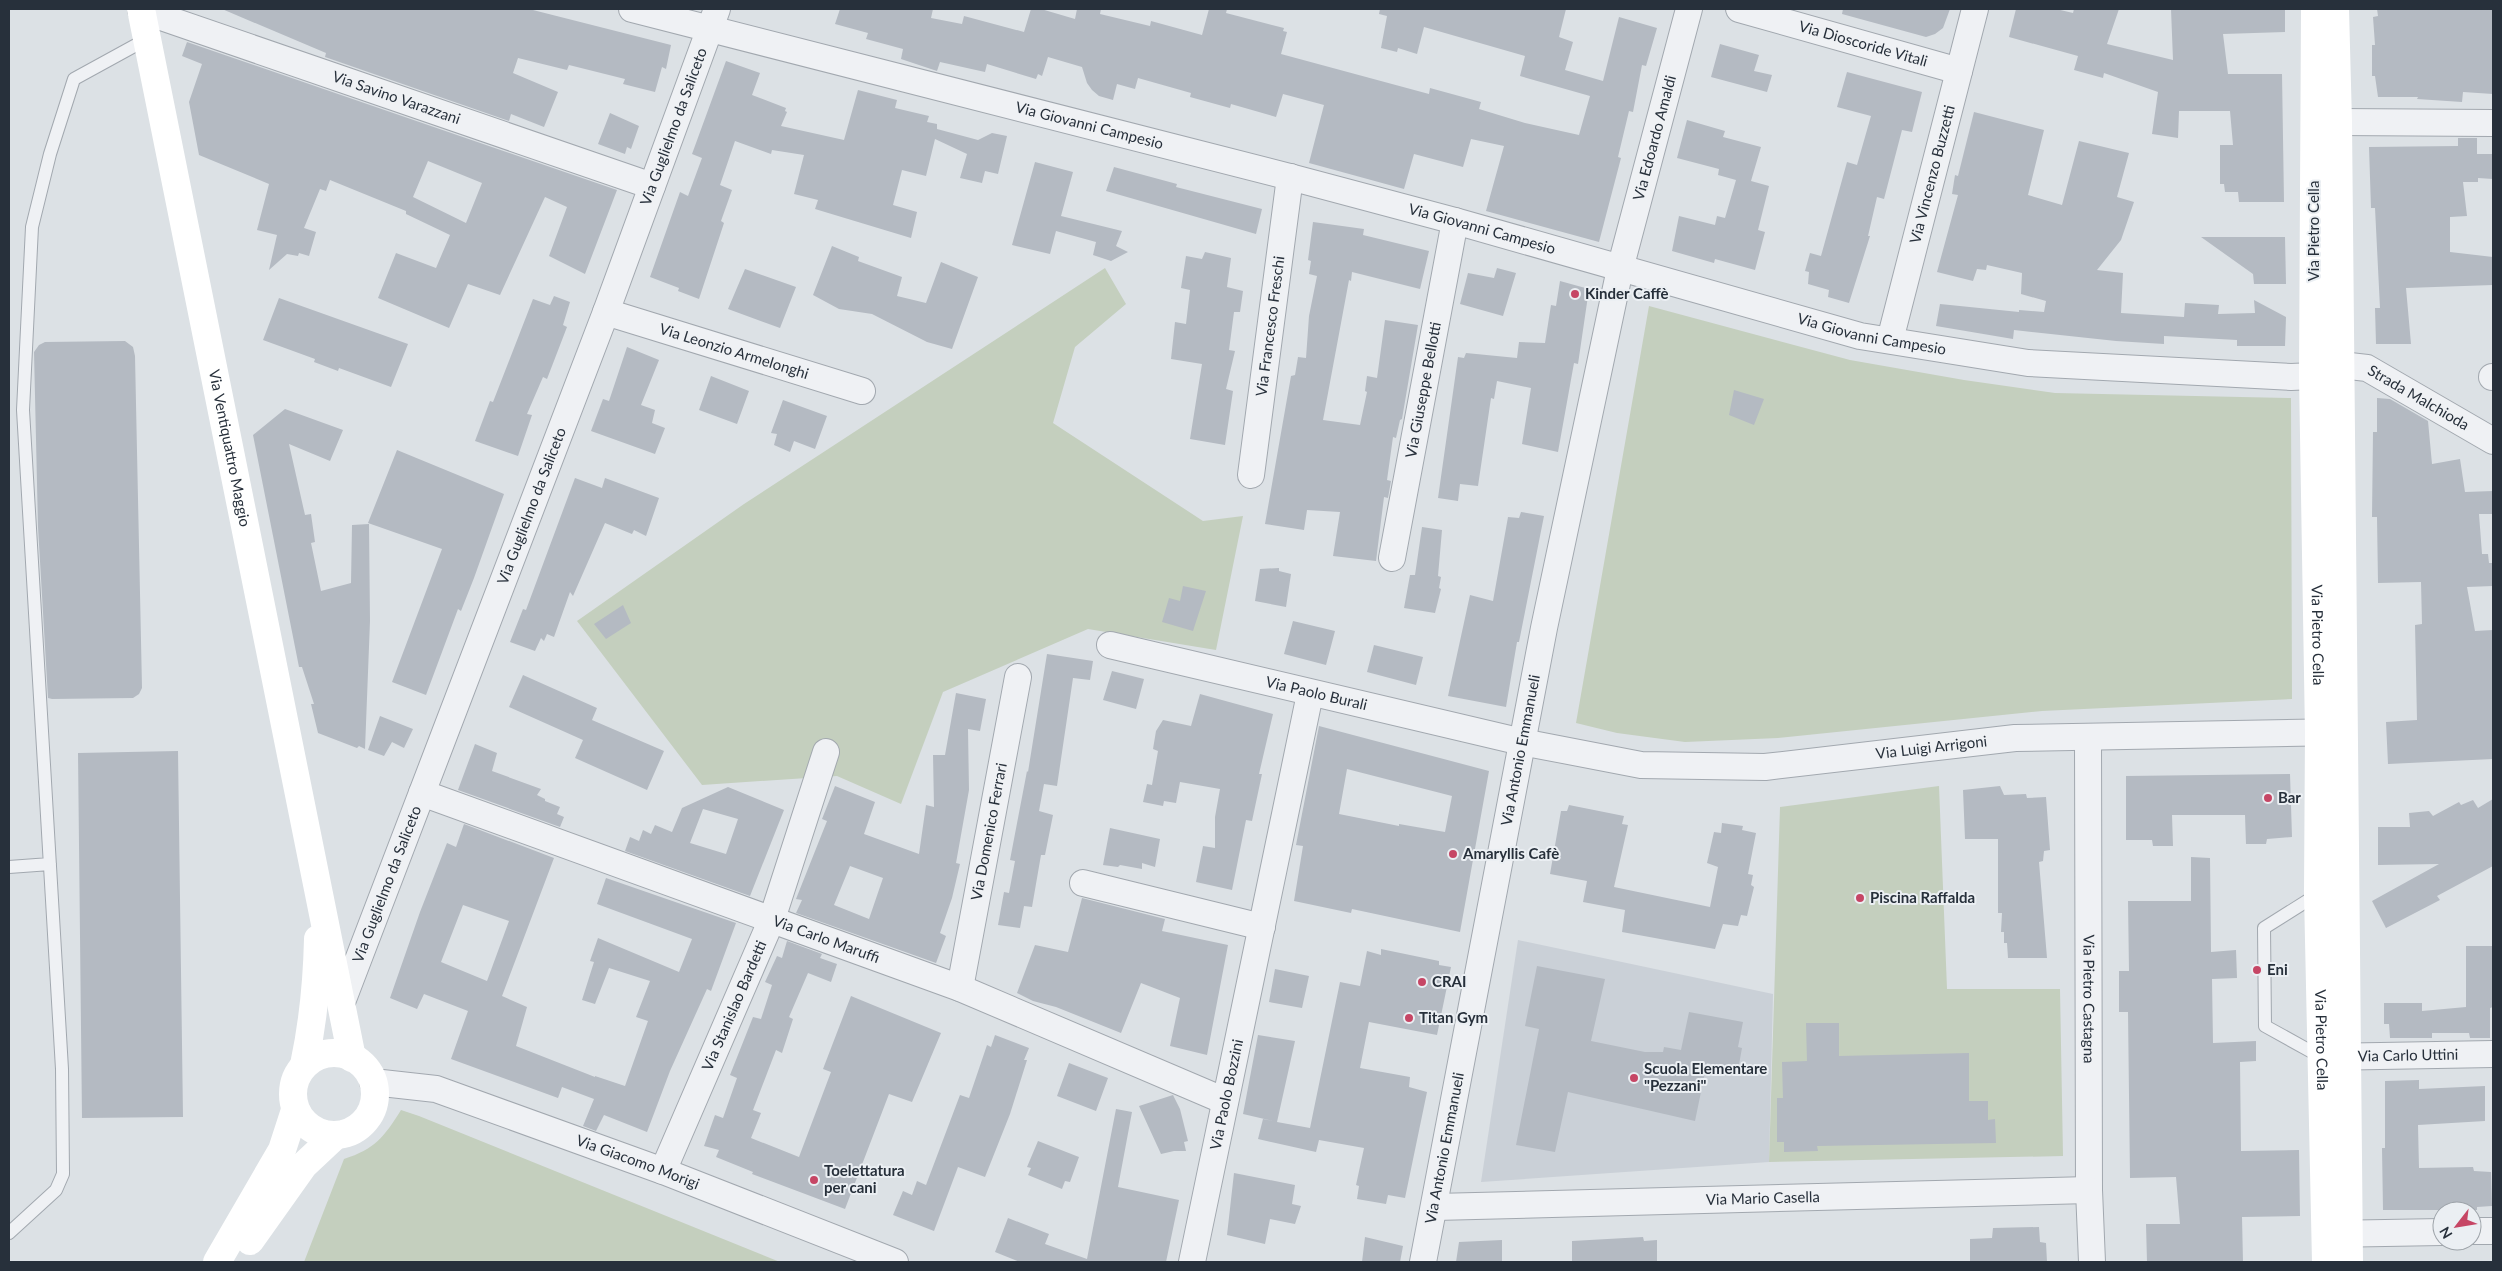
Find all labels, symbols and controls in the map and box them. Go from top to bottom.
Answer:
street label: Via Dioscoride Vitali [1797,16,1930,70]
street label: Via Guglielmo da Saliceto [636,45,710,208]
street label: Via Savino Varazzani [330,67,463,127]
street label: Via Edoardo Amaldi [1629,73,1679,202]
street label: Via Giovanni Campesio [1014,97,1165,152]
street label: Via Vincenzo Buzzetti [1905,103,1958,245]
street label: Via Pietro Cella [2304,181,2322,281]
street label: Via Giovanni Campesio [1407,199,1558,257]
street label: Via Francesco Freschi [1251,255,1288,397]
place label: Kinder Caffè [1585,284,1668,302]
marker: Kinder Caffè [1569,288,1581,300]
street label: Via Giovanni Campesio [1795,309,1948,358]
street label: Via Leonzio Armelonghi [657,319,811,382]
street label: Via Giuseppe Bellotti [1401,320,1444,459]
street label: Strada Malchioda [2365,361,2473,433]
street label: Via Ventiquattro Maggio [206,368,255,528]
street label: Via Guglielmo da Saliceto [493,425,569,587]
street label: Via Pietro Cella [2309,584,2328,685]
street label: Via Paolo Burali [1264,672,1369,713]
street label: Via Antonio Emmanueli [1496,673,1543,827]
street label: Via Luigi Arrigoni [1875,731,1988,762]
street label: Via Domenico Ferrari [967,761,1010,902]
place label: Bar [2278,788,2301,806]
marker: Bar [2262,792,2274,804]
street label: Via Guglielmo da Saliceto [348,803,424,965]
place label: Amaryllis Cafè [1462,844,1559,862]
marker: Amaryllis Cafè [1447,848,1459,860]
place label: Piscina Raffalda [1870,888,1975,906]
marker: Piscina Raffalda [1854,892,1866,904]
street label: Via Carlo Maruffi [771,911,882,966]
street label: Via Pietro Castagna [2080,935,2099,1063]
street label: Via Stanislao Bardetti [697,938,770,1073]
place label: Eni [2267,960,2288,978]
marker: Eni [2251,964,2263,976]
place label: CRAI [1432,972,1466,990]
marker: CRAI [1416,976,1428,988]
street label: Via Pietro Cella [2312,989,2332,1090]
place label: Titan Gym [1419,1008,1488,1026]
marker: Titan Gym [1403,1012,1415,1024]
street label: Via Paolo Bozzini [1206,1037,1246,1151]
street label: Via Carlo Uttini [2357,1045,2459,1064]
place label: Scuola Elementare "Pezzani" [1644,1059,1767,1094]
street label: Via Antonio Emmanueli [1421,1071,1467,1225]
marker: Scuola Elementare "Pezzani" [1628,1072,1640,1084]
street label: Via Giacomo Morigi [574,1130,702,1192]
place label: Toelettatura per cani [824,1161,905,1196]
marker: Toelettatura per cani [808,1174,820,1186]
street label: Via Mario Casella [1706,1187,1820,1208]
north arrow [2432,1201,2482,1251]
text: N [2435,1224,2455,1242]

